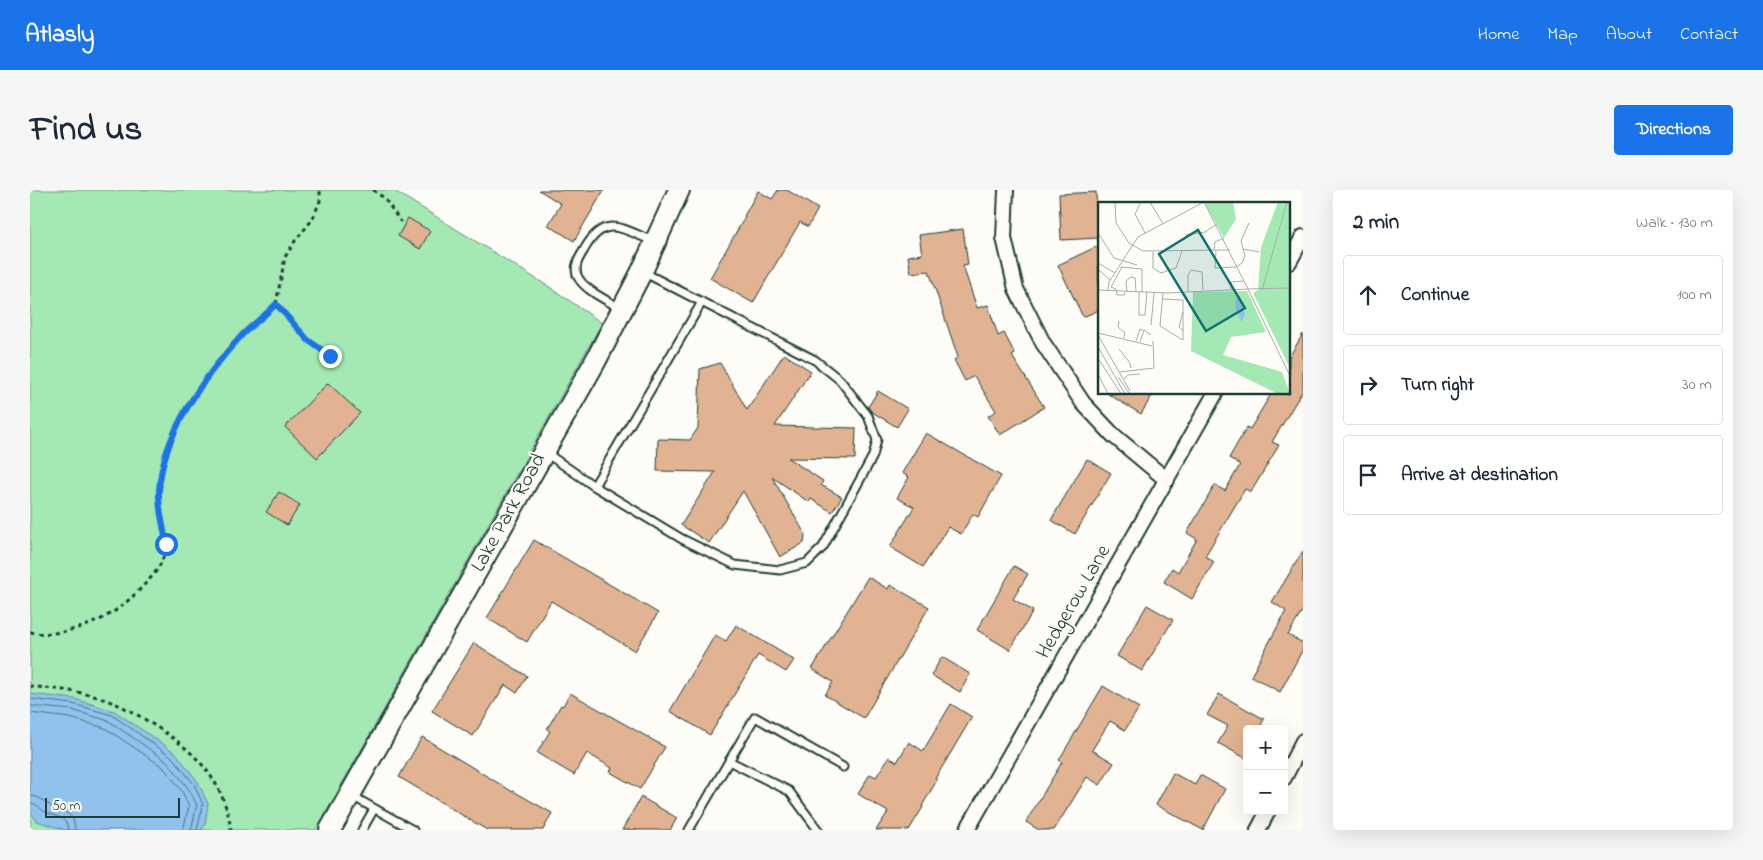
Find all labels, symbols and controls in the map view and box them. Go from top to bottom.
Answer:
text: Atlasly [25,18,94,53]
text: Home [1478,22,1519,48]
text: Map [1547,22,1578,48]
text: About [1606,22,1652,48]
text: Contact [1680,22,1738,48]
text: Find us [30,105,142,156]
button: Directions [1614,105,1733,155]
inset map [1098,202,1290,395]
text: 2 min [1353,208,1399,238]
text: Walk · 130 m [1636,211,1713,235]
icon: ahead [1354,281,1382,309]
text: Continue [1401,282,1469,309]
text: 100 m [1677,283,1712,307]
route end [319,345,342,368]
icon: right [1354,371,1382,399]
text: Turn right [1401,372,1474,399]
text: 30 m [1682,373,1712,397]
street label: Lake Park Road [464,448,554,578]
icon: arrive [1354,461,1382,489]
text: Arrive at destination [1401,462,1558,489]
route start [155,533,178,556]
street label: Hedgerow Lane [1029,539,1121,666]
map controls [1243,725,1288,815]
button: + [1243,725,1288,770]
button: − [1243,770,1288,815]
scale bar [45,795,180,818]
text: 50 m [52,796,80,817]

